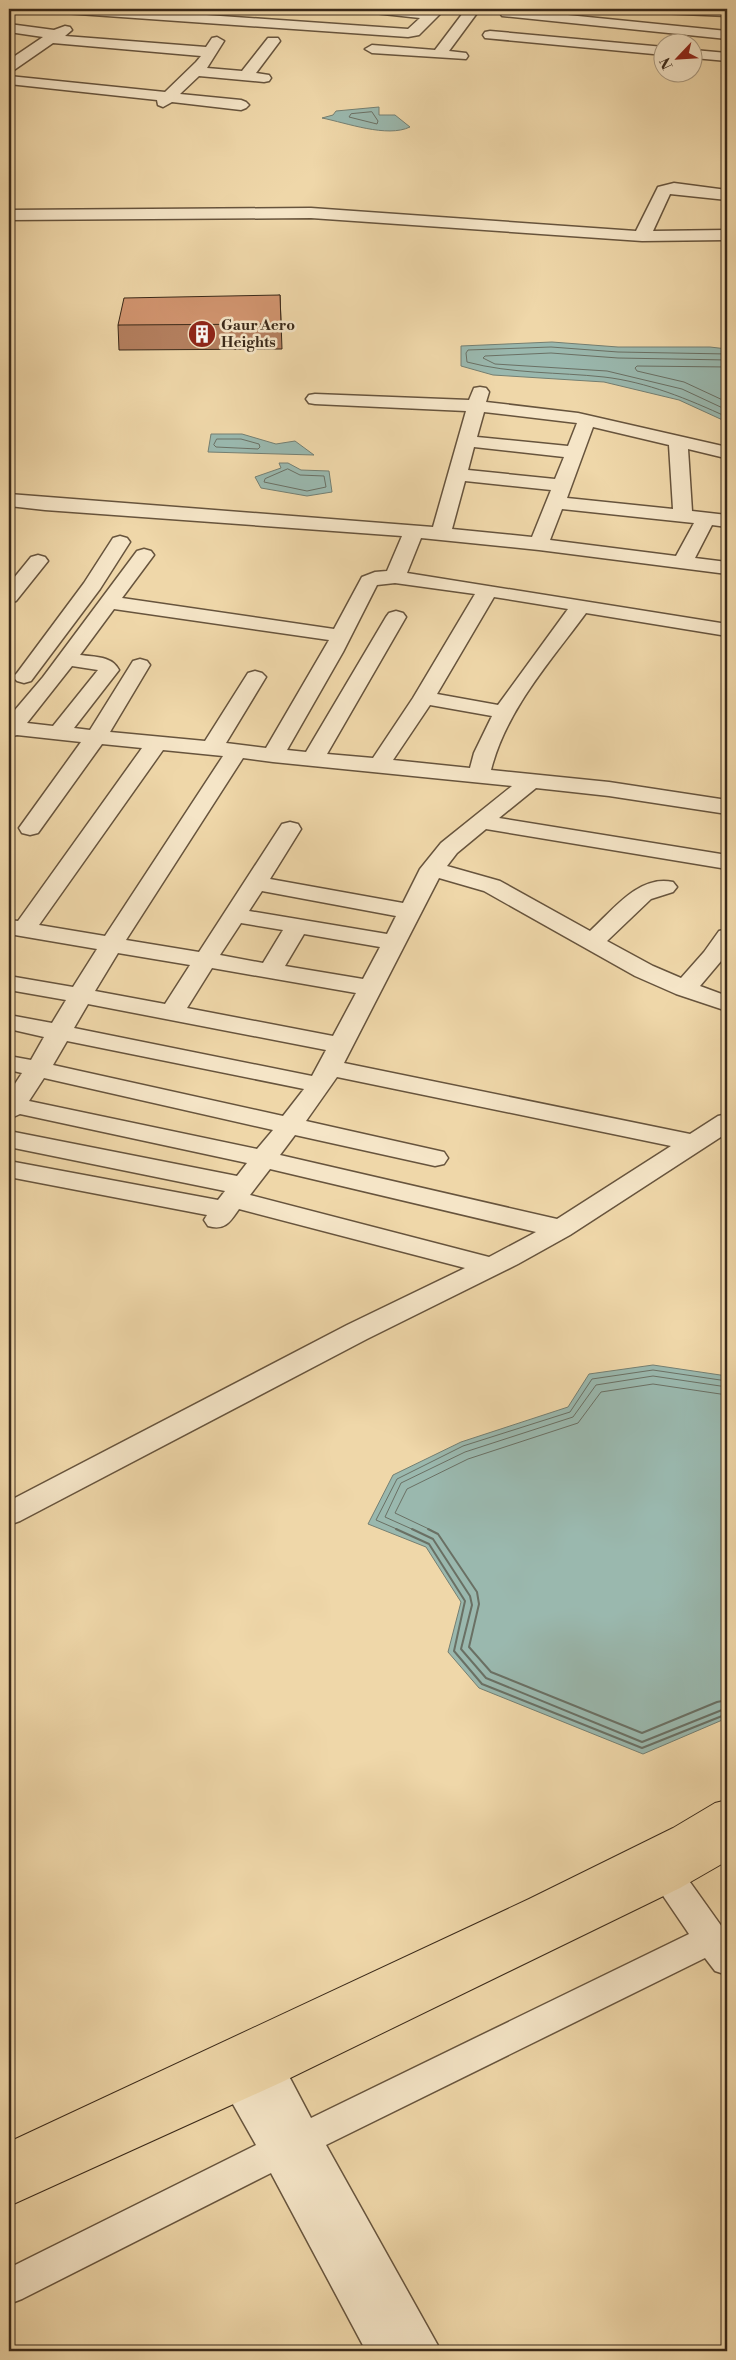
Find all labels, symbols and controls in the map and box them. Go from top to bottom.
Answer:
north arrow [654,32,704,82]
text: N [657,54,678,72]
place label: Gaur Aero Heights [221,316,295,352]
building icon: Gaur Aero Heights [187,319,217,349]

